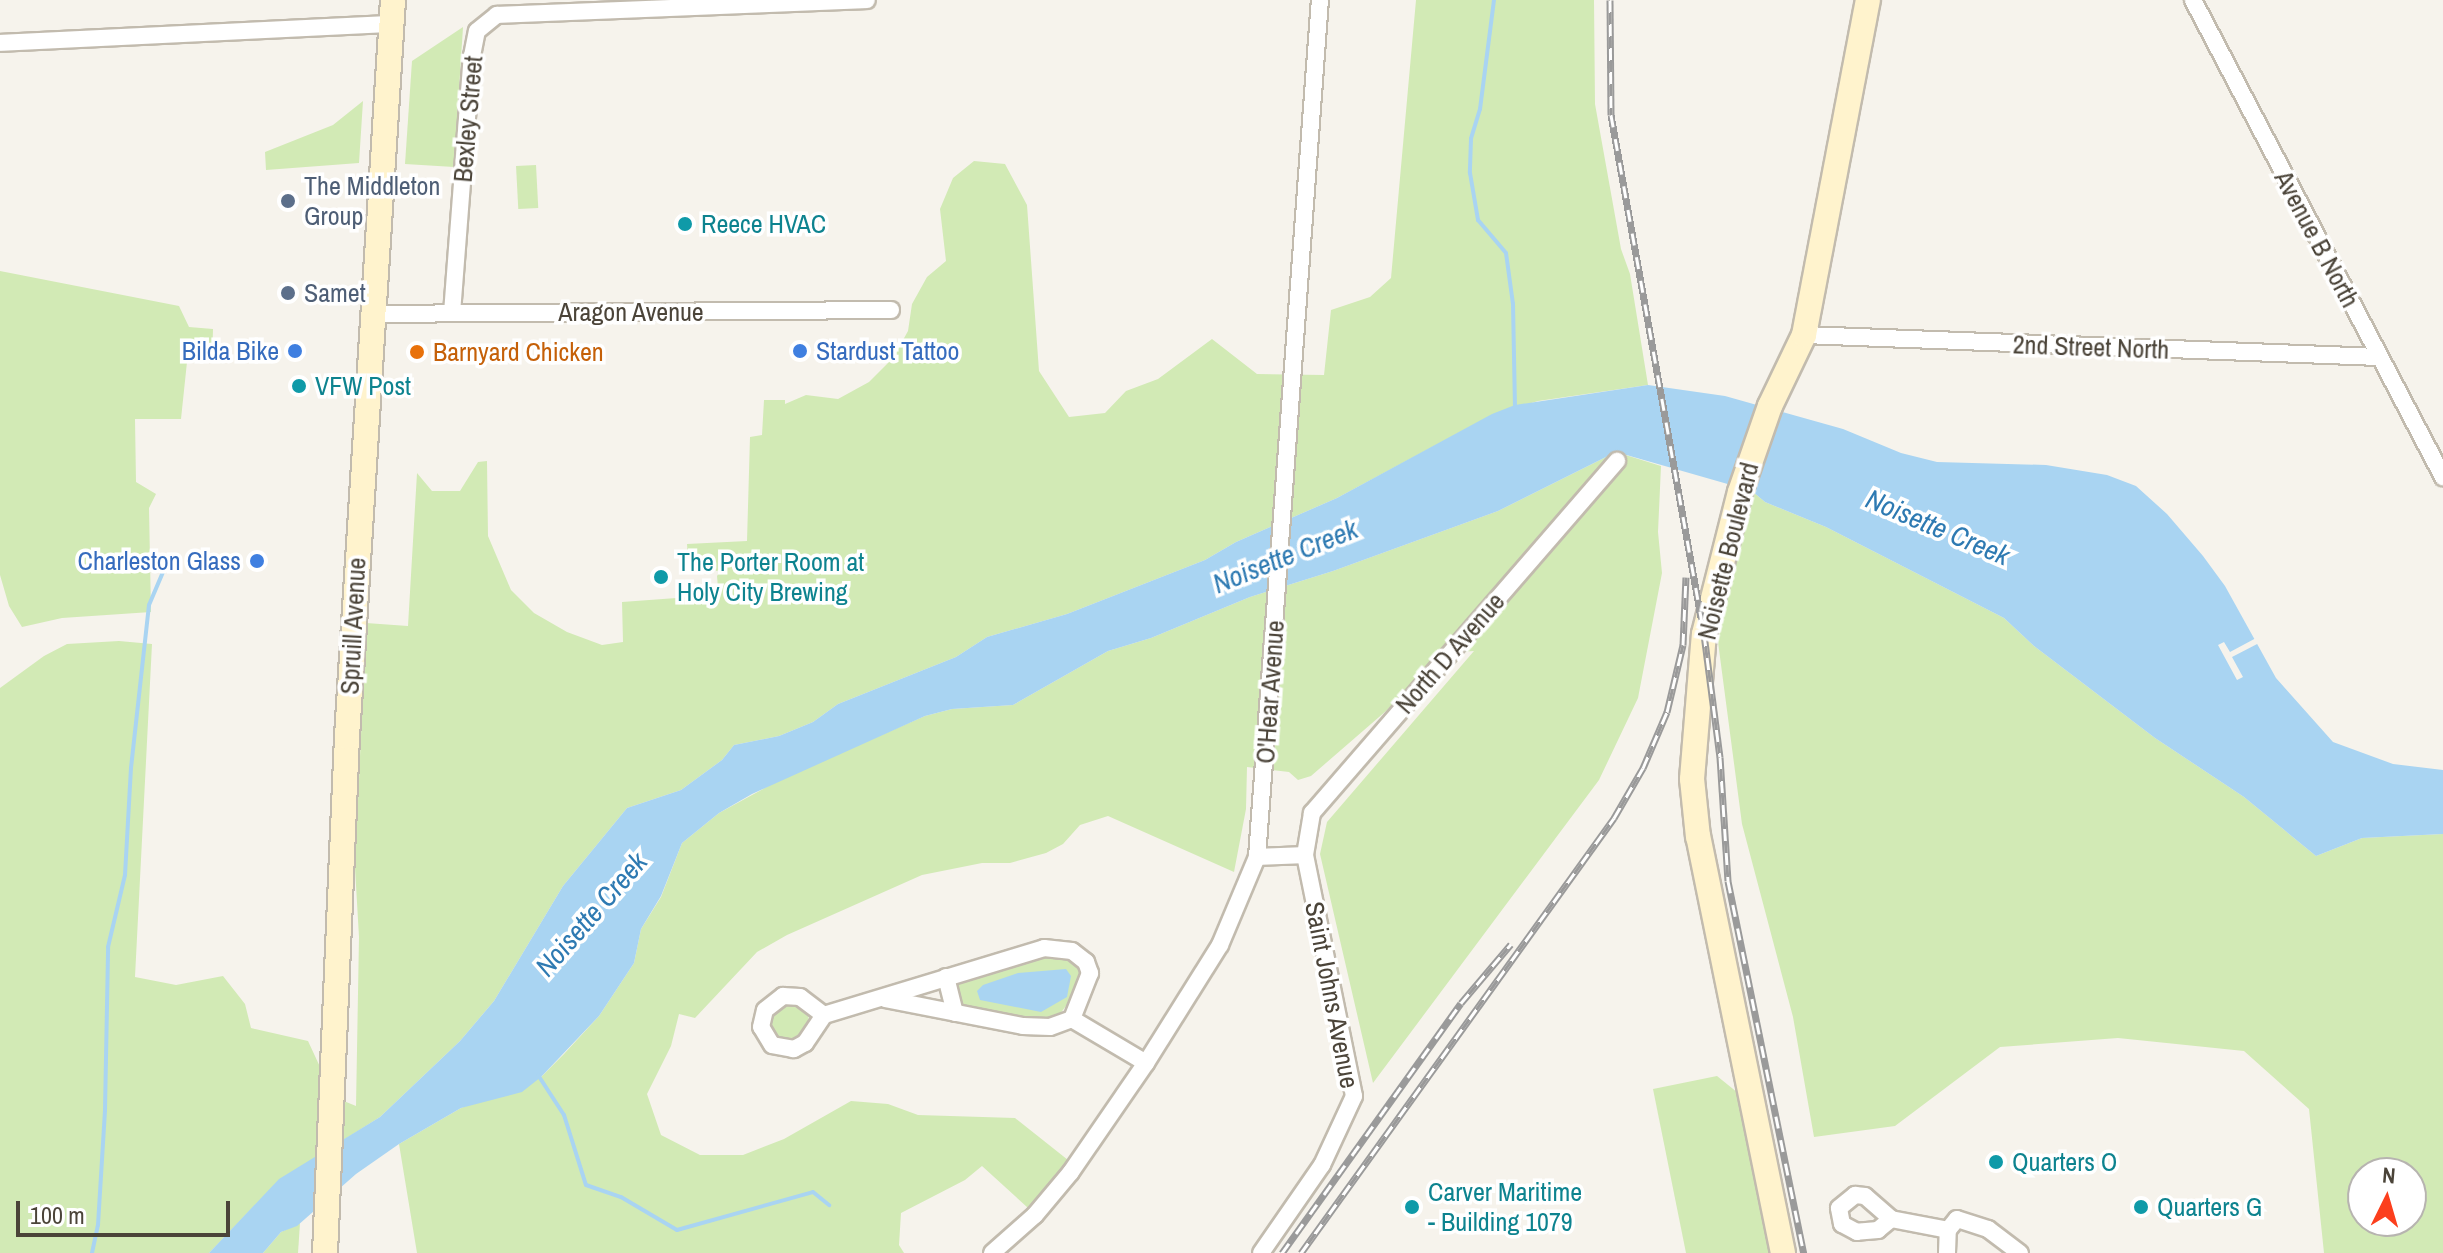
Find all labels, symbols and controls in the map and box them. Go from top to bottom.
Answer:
street label: Bexley Street [447,54,489,184]
street label: Avenue B North [2268,165,2366,313]
place label: The Middleton Group [304,170,440,232]
marker: The Middleton Group [279,192,297,210]
place label: Reece HVAC [701,208,826,240]
marker: Reece HVAC [676,215,694,233]
place label: Samet [304,277,366,309]
marker: Samet [279,284,297,302]
street label: Aragon Avenue [558,296,704,328]
street label: 2nd Street North [2012,329,2170,365]
place label: Bilda Bike [182,335,279,367]
place label: Stardust Tattoo [816,335,960,367]
place label: Barnyard Chicken [433,336,604,368]
marker: Bilda Bike [286,342,304,360]
marker: Stardust Tattoo [791,342,809,360]
marker: Barnyard Chicken [408,343,426,361]
place label: VFW Post [315,370,411,402]
marker: VFW Post [290,377,308,395]
street label: Noisette Boulevard [1691,459,1765,643]
water label: Noisette Creek [1861,482,2015,572]
water label: Noisette Creek [1208,512,1362,600]
place label: Charleston Glass [77,545,241,577]
place label: The Porter Room at Holy City Brewing [677,546,864,608]
marker: Charleston Glass [248,552,266,570]
street label: Spruill Avenue [334,556,372,696]
marker: The Porter Room at Holy City Brewing [652,568,670,586]
street label: North D Avenue [1389,586,1511,720]
street label: O'Hear Avenue [1249,619,1291,765]
water label: Noisette Creek [528,845,654,983]
street label: Saint Johns Avenue [1299,899,1365,1091]
place label: Quarters O [2012,1146,2117,1178]
marker: Quarters O [1987,1153,2005,1171]
north arrow [2347,1157,2427,1237]
text: N [2381,1160,2397,1191]
place label: Carver Maritime - Building 1079 [1428,1176,1582,1238]
scale bar [20,1185,234,1235]
place label: Quarters G [2157,1191,2262,1223]
marker: Carver Maritime - Building 1079 [1403,1198,1421,1216]
marker: Quarters G [2132,1198,2150,1216]
text: 100 m [30,1199,85,1231]

